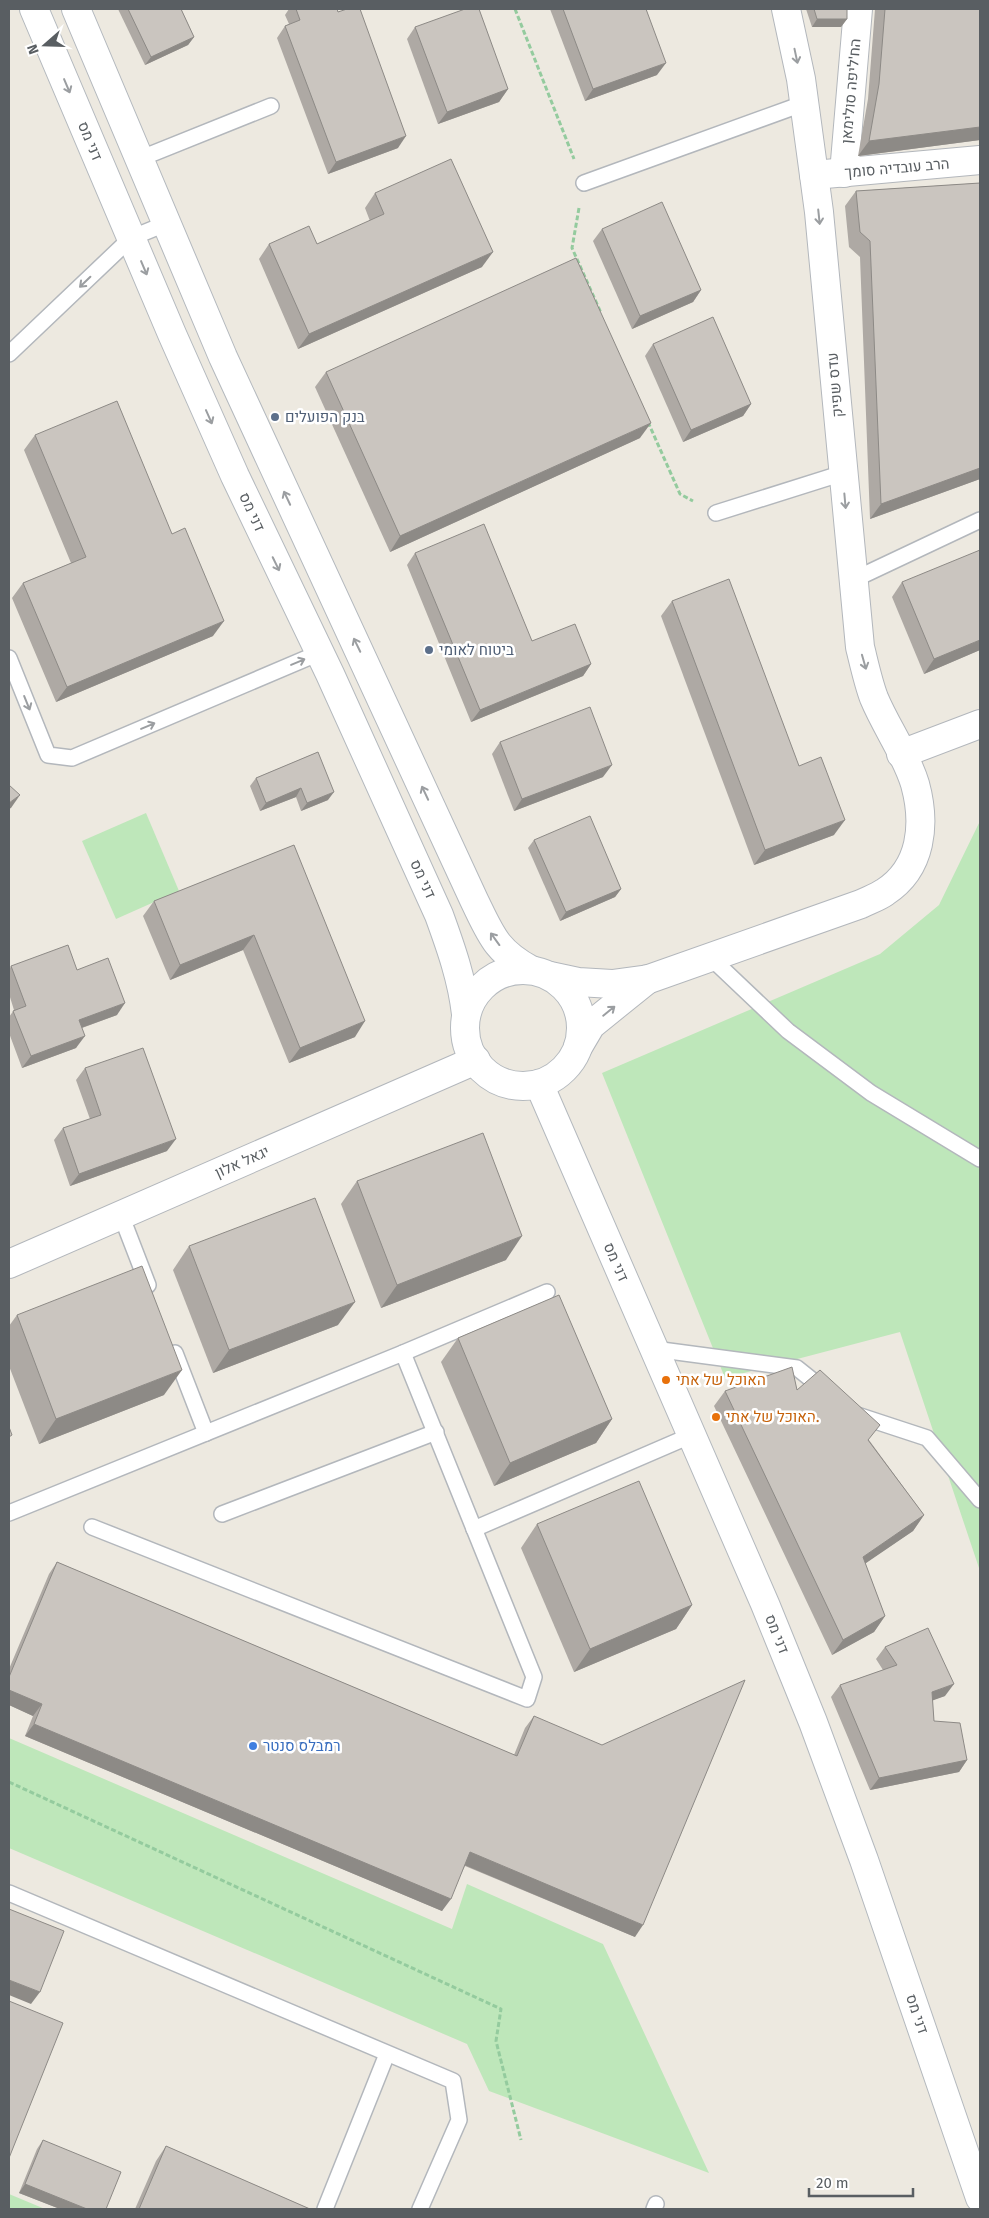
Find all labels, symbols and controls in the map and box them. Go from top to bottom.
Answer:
north arrow [20,20,70,70]
street label: הח'ליפה סולימאן [837,38,865,144]
text: N [24,42,43,57]
one-way arrow [792,48,801,64]
one-way arrow [62,78,72,93]
street label: דני מס [74,119,106,163]
street label: הרב עובדיה סומך [844,154,950,182]
one-way arrow [814,209,824,225]
one-way arrow [139,260,149,275]
one-way arrow [78,276,91,288]
street label: עדס שפיק [823,352,847,418]
place label: בנק הפועלים [285,408,365,426]
one-way arrow [204,409,214,424]
marker: בנק הפועלים [269,411,281,423]
street label: דני מס [235,490,269,534]
one-way arrow [282,491,292,506]
one-way arrow [840,493,850,509]
one-way arrow [271,557,281,572]
one-way arrow [352,638,361,653]
place label: ביטוח לאומי [439,641,514,659]
marker: ביטוח לאומי [423,644,435,656]
one-way arrow [860,654,869,670]
one-way arrow [290,657,305,667]
one-way arrow [23,695,32,710]
one-way arrow [140,720,155,730]
one-way arrow [420,786,429,801]
street label: דני מס [406,857,440,901]
one-way arrow [490,932,500,946]
one-way arrow [603,1005,616,1016]
street label: יגאל אלון [212,1142,272,1182]
street label: דני מס [599,1240,633,1284]
place label: האוכל של אתי [676,1371,766,1389]
marker: האוכל של אתי [660,1374,672,1386]
place label: האוכל של אתי. [726,1408,819,1426]
marker: האוכל של אתי. [710,1411,722,1423]
street label: דני מס [761,1612,793,1656]
place label: רמבלס סנטר [263,1737,341,1755]
marker: רמבלס סנטר [247,1740,259,1752]
street label: דני מס [902,1992,932,2036]
scale bar [809,2166,913,2198]
text: 20 m [816,2174,849,2192]

